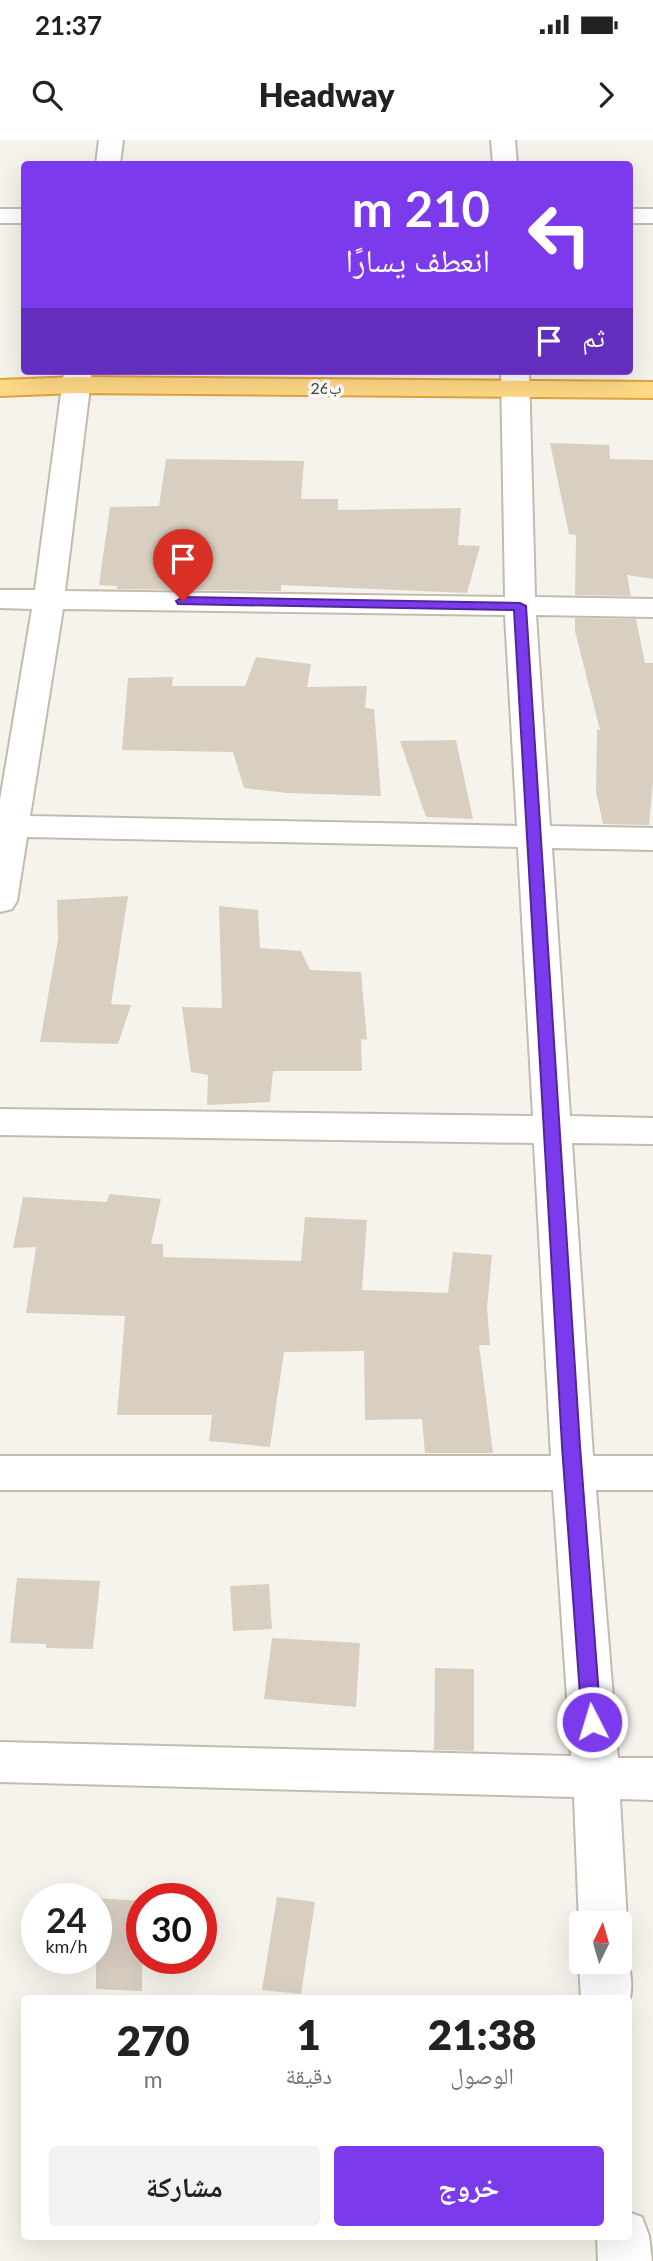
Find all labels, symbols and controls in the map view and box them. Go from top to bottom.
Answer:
text: 21:37 [35,9,102,41]
text: Headway [259,75,394,114]
icon: search [28,76,66,114]
icon: forward [587,76,625,114]
text: 210 m [352,179,490,237]
icon: left [514,189,605,280]
text: انعطف يسارًا [346,240,490,279]
text: ثم [582,321,605,353]
icon: arrive [530,322,568,360]
street label: 26ب [311,378,341,397]
pin [153,529,213,601]
icon: arrive [164,540,202,578]
position arrow [555,1685,629,1759]
speed limit sign: 30 [126,1883,217,1974]
text: 24 [46,1898,87,1940]
north arrow [569,1911,632,1974]
map controls [569,1911,632,1974]
text: km/h [45,1935,88,1957]
text: 1 [297,2009,321,2059]
text: 21:38 [428,2009,536,2059]
text: 270 [117,2015,190,2065]
text: دقيقة [285,2061,332,2089]
text: الوصول [450,2061,514,2089]
text: m [144,2065,163,2093]
button: مشاركة [49,2146,320,2226]
button: خروج [334,2146,604,2226]

